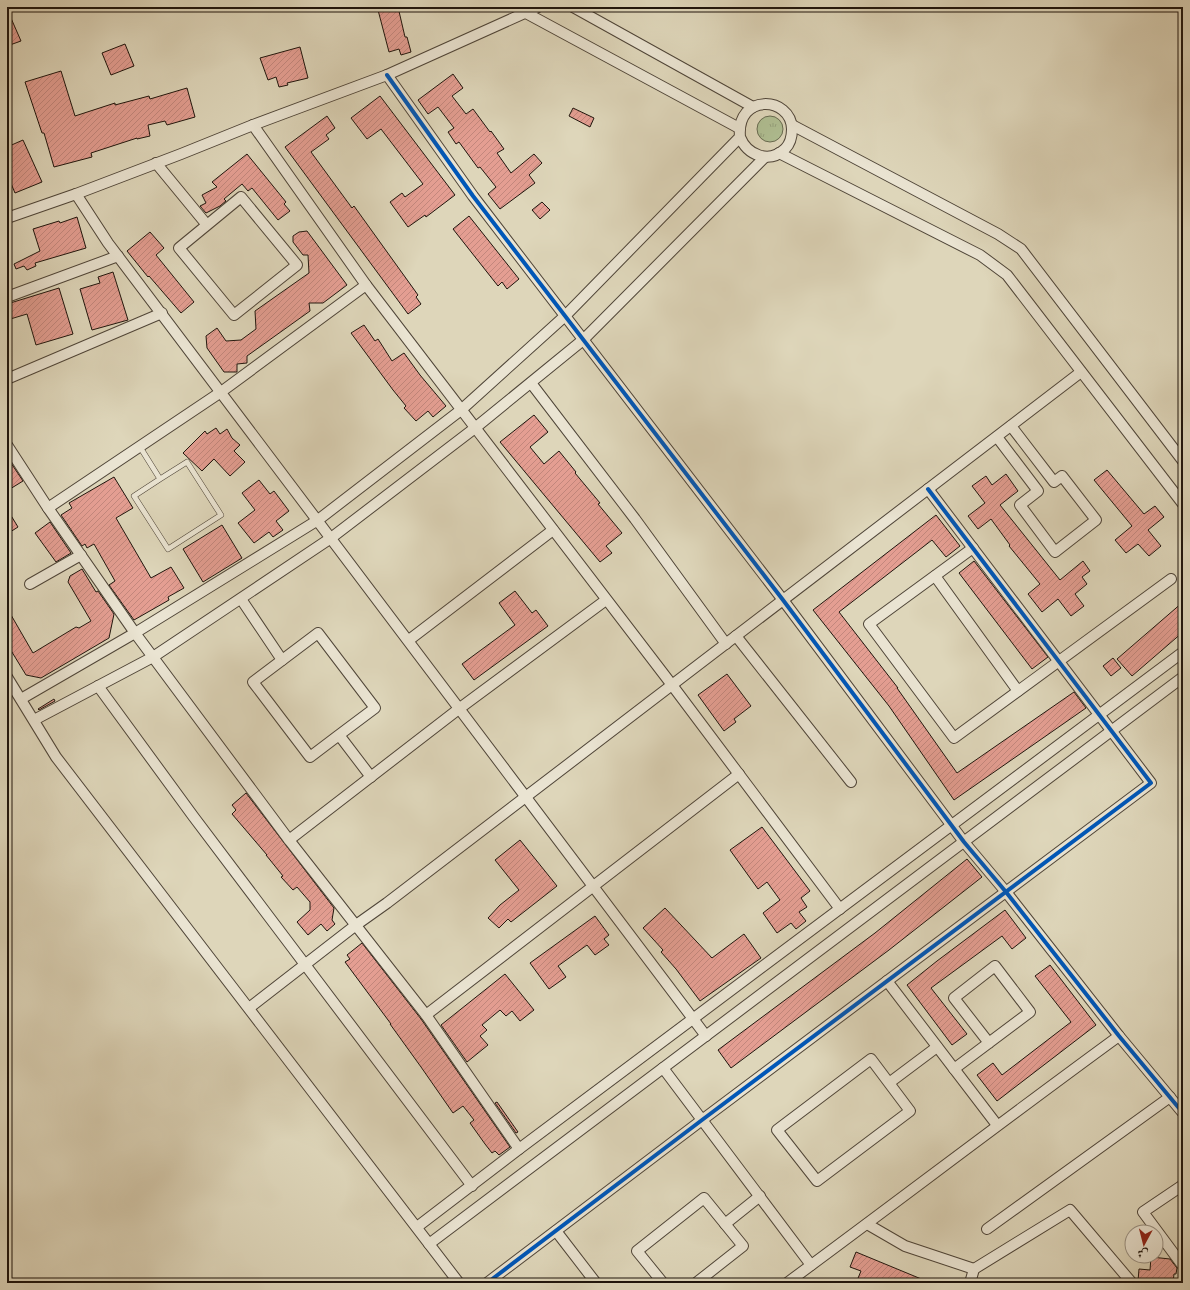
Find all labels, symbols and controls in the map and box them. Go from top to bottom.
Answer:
north arrow [1124,1224,1164,1264]
text: ش [1137,1246,1149,1261]

